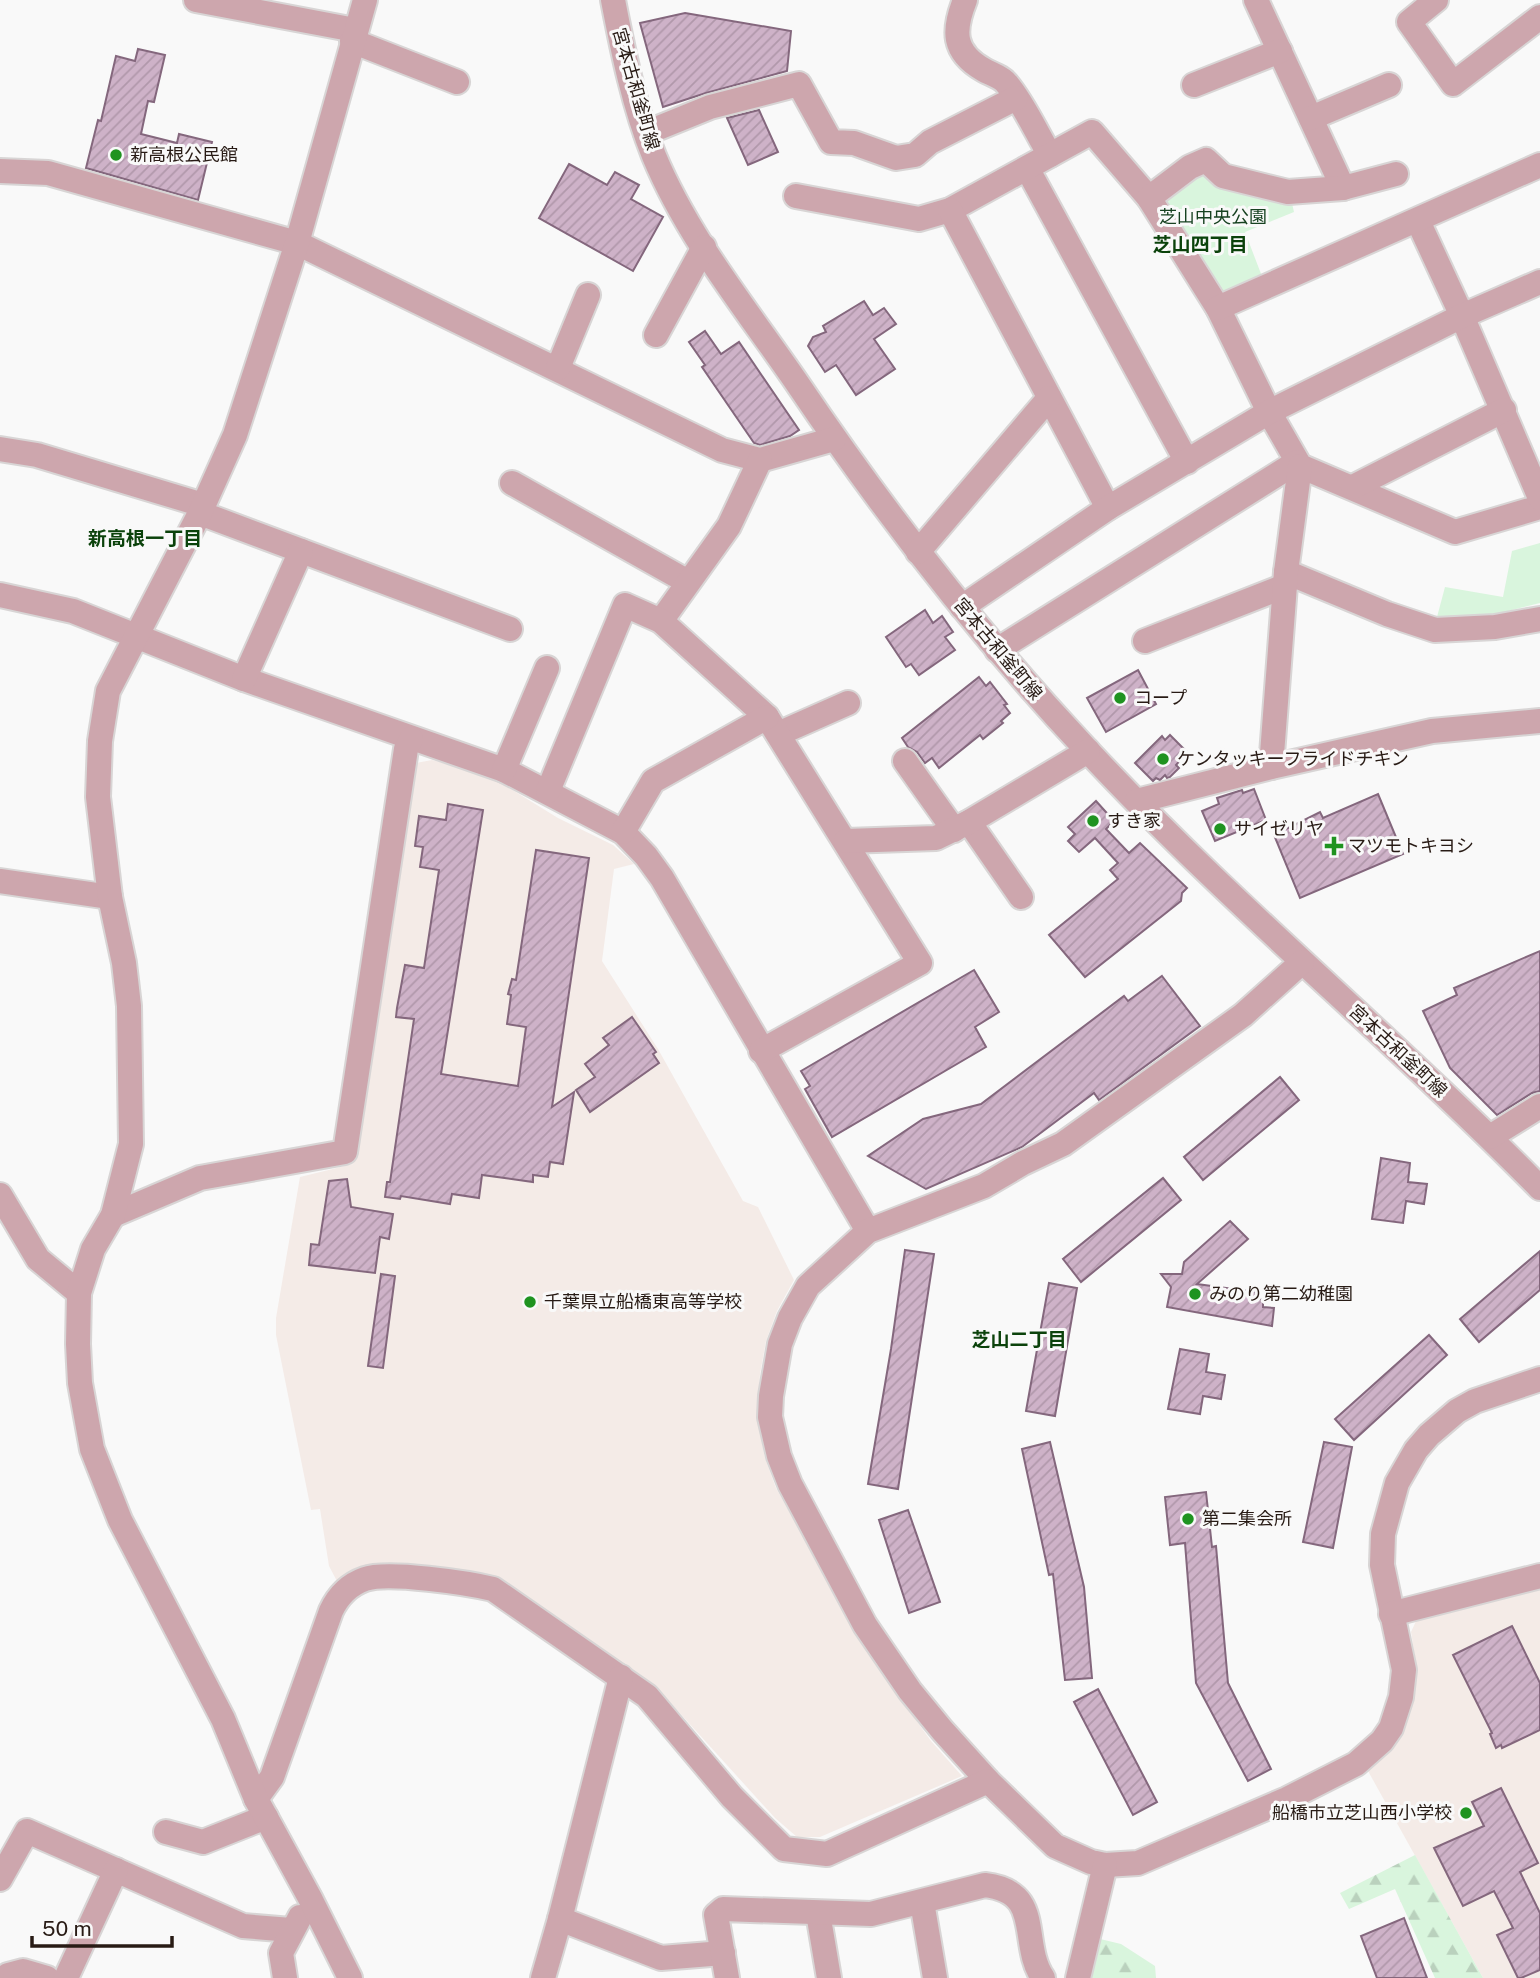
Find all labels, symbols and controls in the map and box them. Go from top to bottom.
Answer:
street label: 宮本古和釜町線 [609,25,664,152]
place label: 新高根公民館 [130,144,238,165]
marker: 新高根公民館 [108,147,124,163]
park label: 芝山中央公園 [1159,206,1267,227]
district label: 芝山四丁目 [1152,233,1248,255]
district label: 新高根一丁目 [88,527,202,549]
street label: 宮本古和釜町線 [950,594,1047,704]
place label: コープ [1134,687,1187,708]
marker: コープ [1112,690,1128,706]
place label: ケンタッキーフライドチキン [1177,748,1409,769]
marker: ケンタッキーフライドチキン [1155,751,1171,767]
place label: すき家 [1107,810,1161,831]
marker: すき家 [1085,813,1101,829]
place label: サイゼリヤ [1234,818,1324,839]
marker: サイゼリヤ [1212,821,1228,837]
place label: マツモトキヨシ [1348,835,1474,856]
marker: マツモトキヨシ [1326,838,1342,854]
street label: 宮本古和釜町線 [1345,1000,1452,1101]
place label: みのり第二幼稚園 [1209,1283,1353,1304]
marker: みのり第二幼稚園 [1187,1286,1203,1302]
place label: 千葉県立船橋東高等学校 [544,1291,742,1312]
marker: 千葉県立船橋東高等学校 [522,1294,538,1310]
district label: 芝山二丁目 [971,1328,1067,1350]
place label: 第二集会所 [1202,1508,1292,1529]
marker: 第二集会所 [1180,1511,1196,1527]
place label: 船橋市立芝山西小学校 [1272,1802,1452,1823]
marker: 船橋市立芝山西小学校 [1458,1805,1474,1821]
scale bar [32,1904,172,1948]
text: 50 m [42,1916,92,1941]

